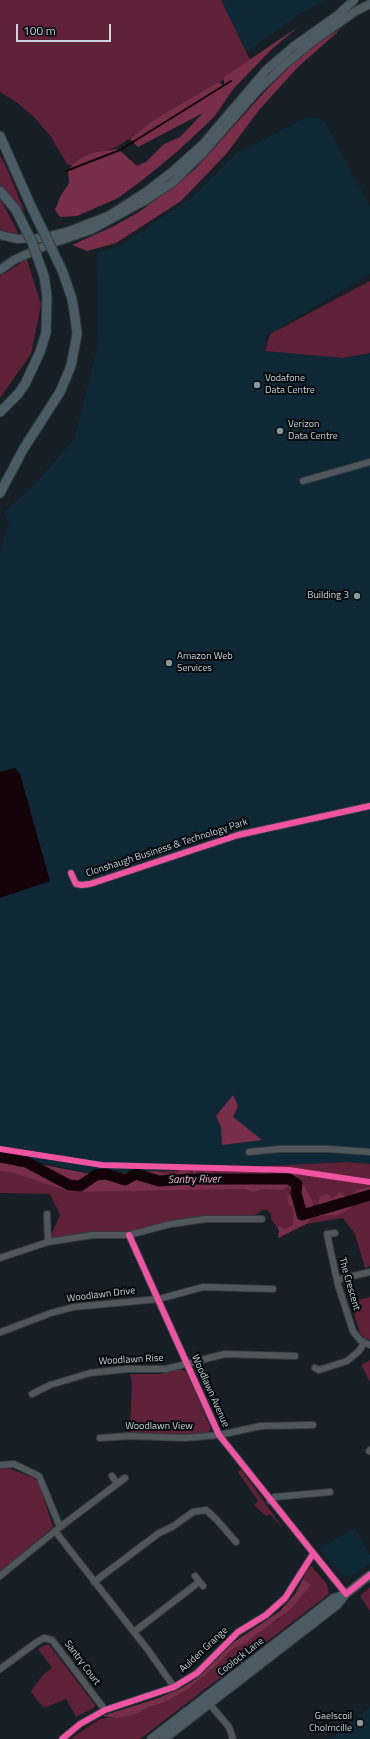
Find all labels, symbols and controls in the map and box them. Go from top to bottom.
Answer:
scale bar [18,16,113,42]
text: 100 m [23,21,56,40]
place label: Vodafone Data Centre [265,373,315,396]
marker: Vodafone Data Centre [252,380,262,390]
place label: Verizon Data Centre [288,419,338,442]
marker: Verizon Data Centre [275,426,285,436]
place label: Building 3 [307,590,349,602]
marker: Building 3 [352,591,362,601]
place label: Amazon Web Services [177,651,233,674]
marker: Amazon Web Services [164,658,174,668]
street label: Clonshaugh Business & Technology Park [85,816,249,880]
water label: Santry River [168,1173,220,1187]
street label: The Crescent [336,1256,362,1312]
street label: Woodlawn Drive [66,1285,136,1305]
street label: Woodlawn Rise [98,1352,164,1368]
street label: Woodlawn Avenue [189,1353,231,1429]
street label: Woodlawn View [125,1421,193,1433]
street label: Aulden Grange [177,1625,231,1675]
street label: Coolock Lane [216,1635,266,1679]
street label: Santry Court [61,1638,103,1688]
place label: Gaelscoil Cholmcille [309,1711,352,1734]
marker: Gaelscoil Cholmcille [355,1718,365,1728]

